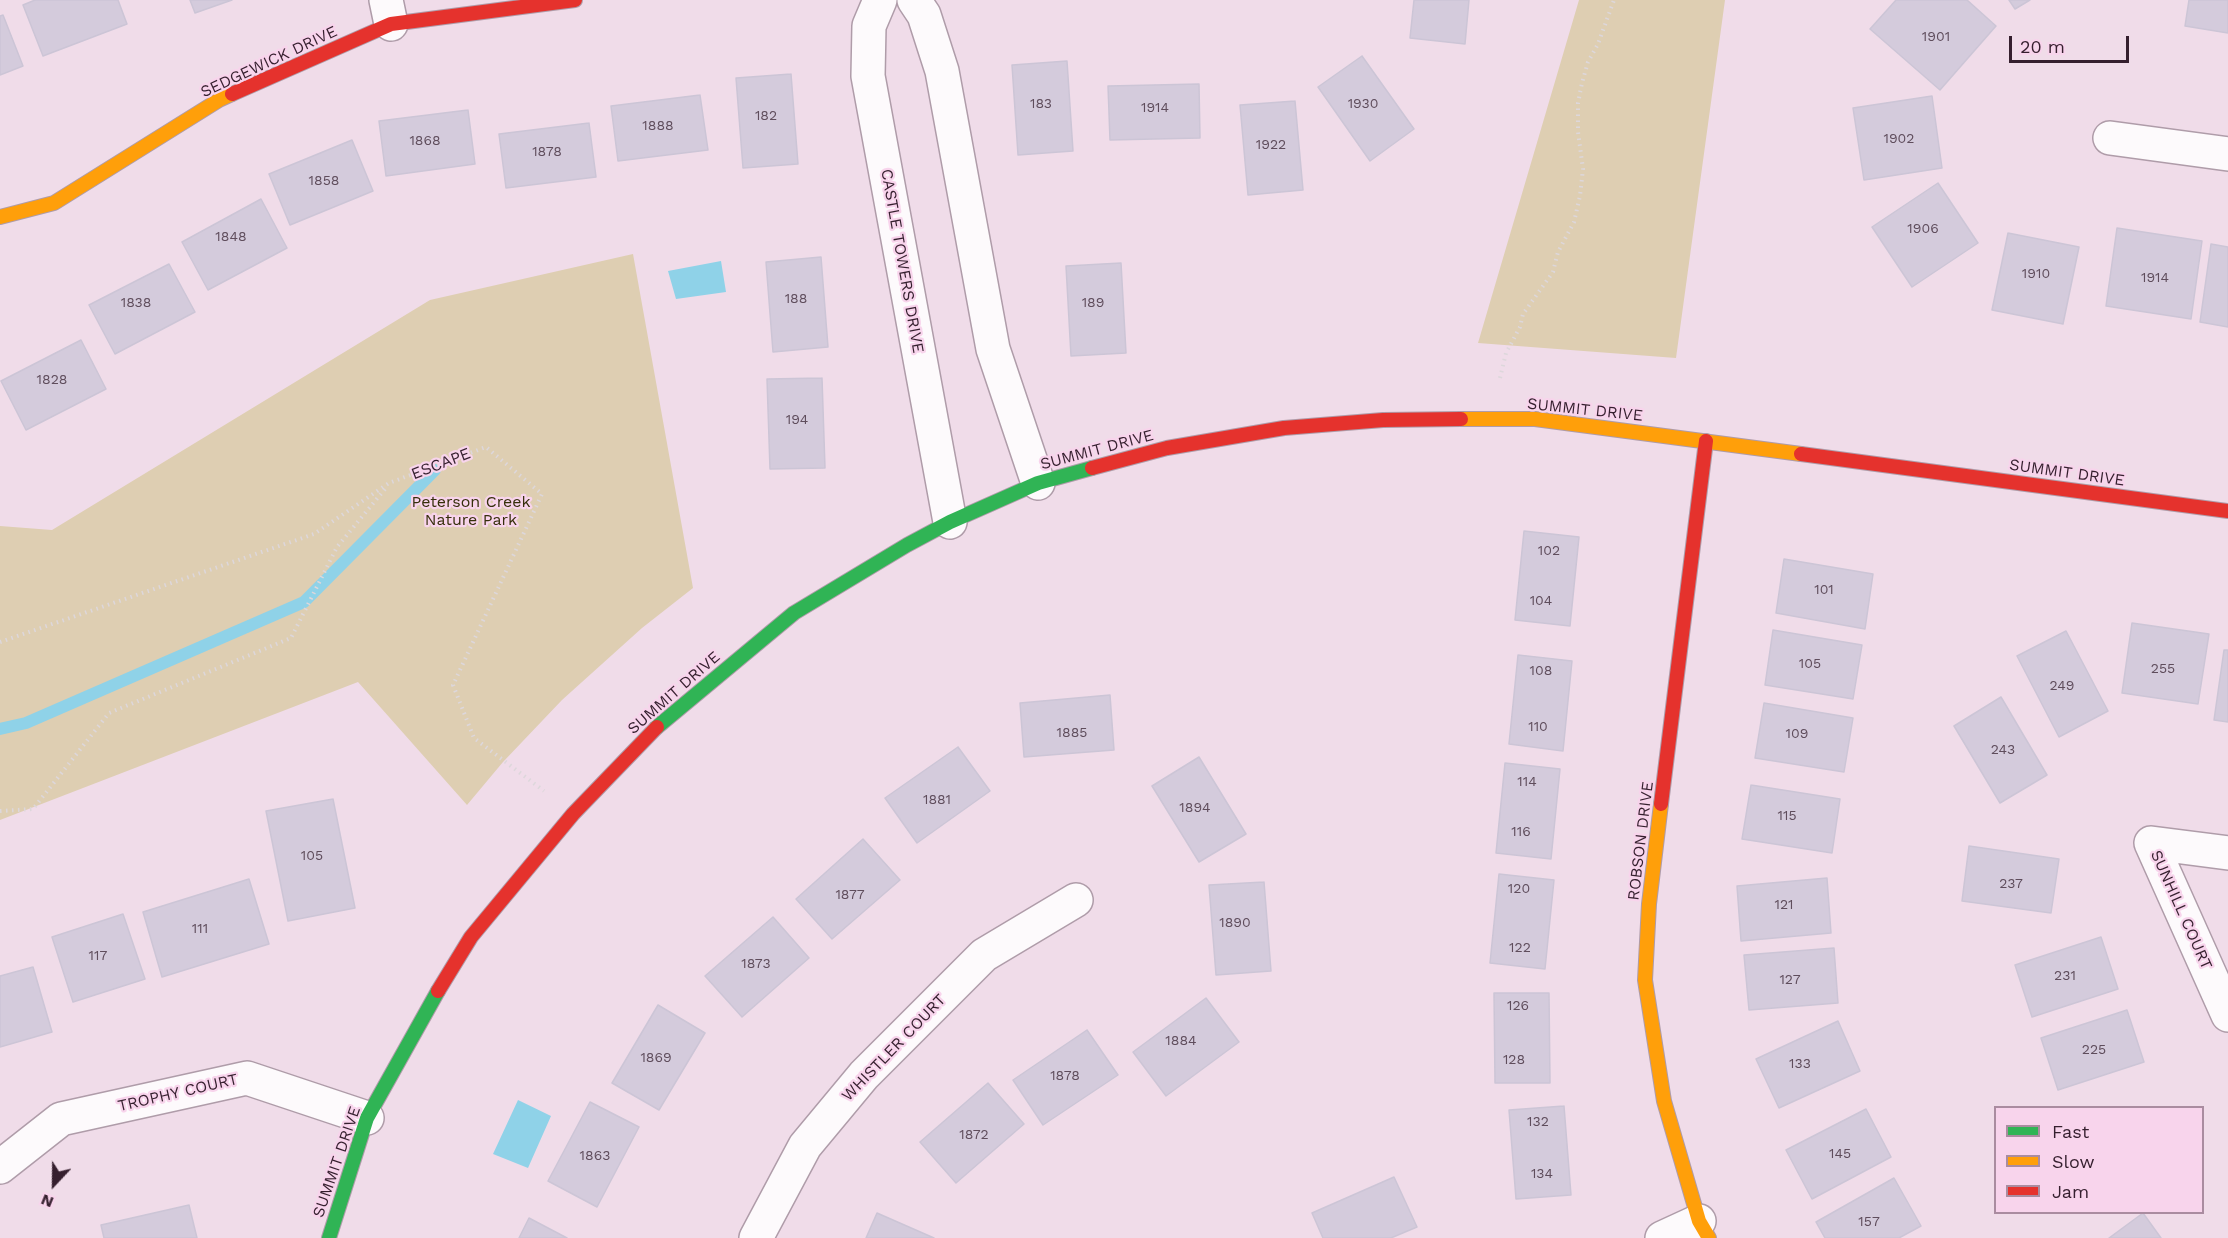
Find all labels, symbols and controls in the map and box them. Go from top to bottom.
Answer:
street label: SEDGEWICK DRIVE [198,22,340,102]
scale bar [2012,24,2132,62]
house number: 1901 [1922,29,1950,45]
text: 20 m [2020,36,2065,57]
house number: 183 [1030,96,1052,112]
house number: 1930 [1348,96,1378,112]
house number: 1914 [1141,100,1169,116]
house number: 182 [755,108,777,124]
house number: 1888 [642,118,674,134]
house number: 1902 [1884,131,1914,147]
house number: 1868 [409,133,441,149]
house number: 1922 [1256,137,1286,153]
house number: 1878 [532,144,562,160]
street label: CASTLE TOWERS DRIVE [876,167,928,355]
house number: 1858 [309,173,339,189]
house number: 1906 [1907,221,1939,237]
house number: 1848 [215,229,247,245]
house number: 1910 [2022,266,2050,282]
house number: 1914 [2141,270,2169,286]
house number: 188 [785,291,807,307]
house number: 1838 [121,295,151,311]
house number: 189 [1082,295,1104,311]
house number: 1828 [37,372,67,388]
street label: SUMMIT DRIVE [1526,394,1644,426]
house number: 194 [786,412,808,428]
street label: SUMMIT DRIVE [1038,426,1156,474]
street label: ESCAPE [409,444,473,484]
street label: SUMMIT DRIVE [2008,455,2126,491]
park label: Peterson Creek Nature Park [412,492,530,530]
house number: 102 [1538,543,1560,559]
house number: 101 [1814,582,1834,598]
house number: 104 [1530,593,1552,609]
street label: SUMMIT DRIVE [624,648,724,738]
house number: 105 [1799,656,1821,672]
house number: 255 [2151,661,2175,677]
house number: 108 [1530,663,1552,679]
house number: 249 [2050,678,2074,694]
house number: 110 [1528,719,1548,735]
house number: 1885 [1057,725,1087,741]
house number: 109 [1786,726,1808,742]
house number: 243 [1991,742,2015,758]
house number: 114 [1517,774,1537,790]
street label: ROBSON DRIVE [1624,780,1658,902]
house number: 1881 [923,792,951,808]
house number: 1894 [1179,800,1211,816]
house number: 115 [1777,808,1797,824]
house number: 116 [1511,824,1531,840]
street label: SUNHILL COURT [2146,847,2216,973]
house number: 105 [301,848,323,864]
house number: 237 [1999,876,2023,892]
house number: 120 [1508,881,1530,897]
house number: 1877 [835,887,865,903]
house number: 121 [1774,897,1794,913]
house number: 1890 [1219,915,1251,931]
house number: 111 [192,921,208,937]
house number: 122 [1509,940,1531,956]
house number: 117 [89,948,107,964]
house number: 1873 [741,956,771,972]
house number: 231 [2054,968,2076,984]
house number: 127 [1779,972,1801,988]
street label: WHISTLER COURT [838,990,950,1106]
house number: 126 [1507,998,1529,1014]
house number: 1884 [1165,1033,1197,1049]
house number: 225 [2082,1042,2106,1058]
house number: 1869 [640,1050,672,1066]
house number: 128 [1503,1052,1525,1068]
house number: 133 [1789,1056,1811,1072]
house number: 1878 [1050,1068,1080,1084]
street label: TROPHY COURT [116,1070,240,1116]
street label: SUMMIT DRIVE [309,1104,365,1220]
legend [1994,1106,2204,1214]
house number: 132 [1527,1114,1549,1130]
text: Fast [2052,1121,2089,1142]
house number: 1872 [959,1127,989,1143]
house number: 145 [1829,1146,1851,1162]
house number: 1863 [580,1148,610,1164]
text: Slow [2052,1151,2095,1172]
north arrow [24,1154,84,1214]
house number: 134 [1531,1166,1553,1182]
text: Jam [2052,1181,2089,1202]
text: N [38,1190,56,1212]
house number: 157 [1858,1214,1880,1230]

